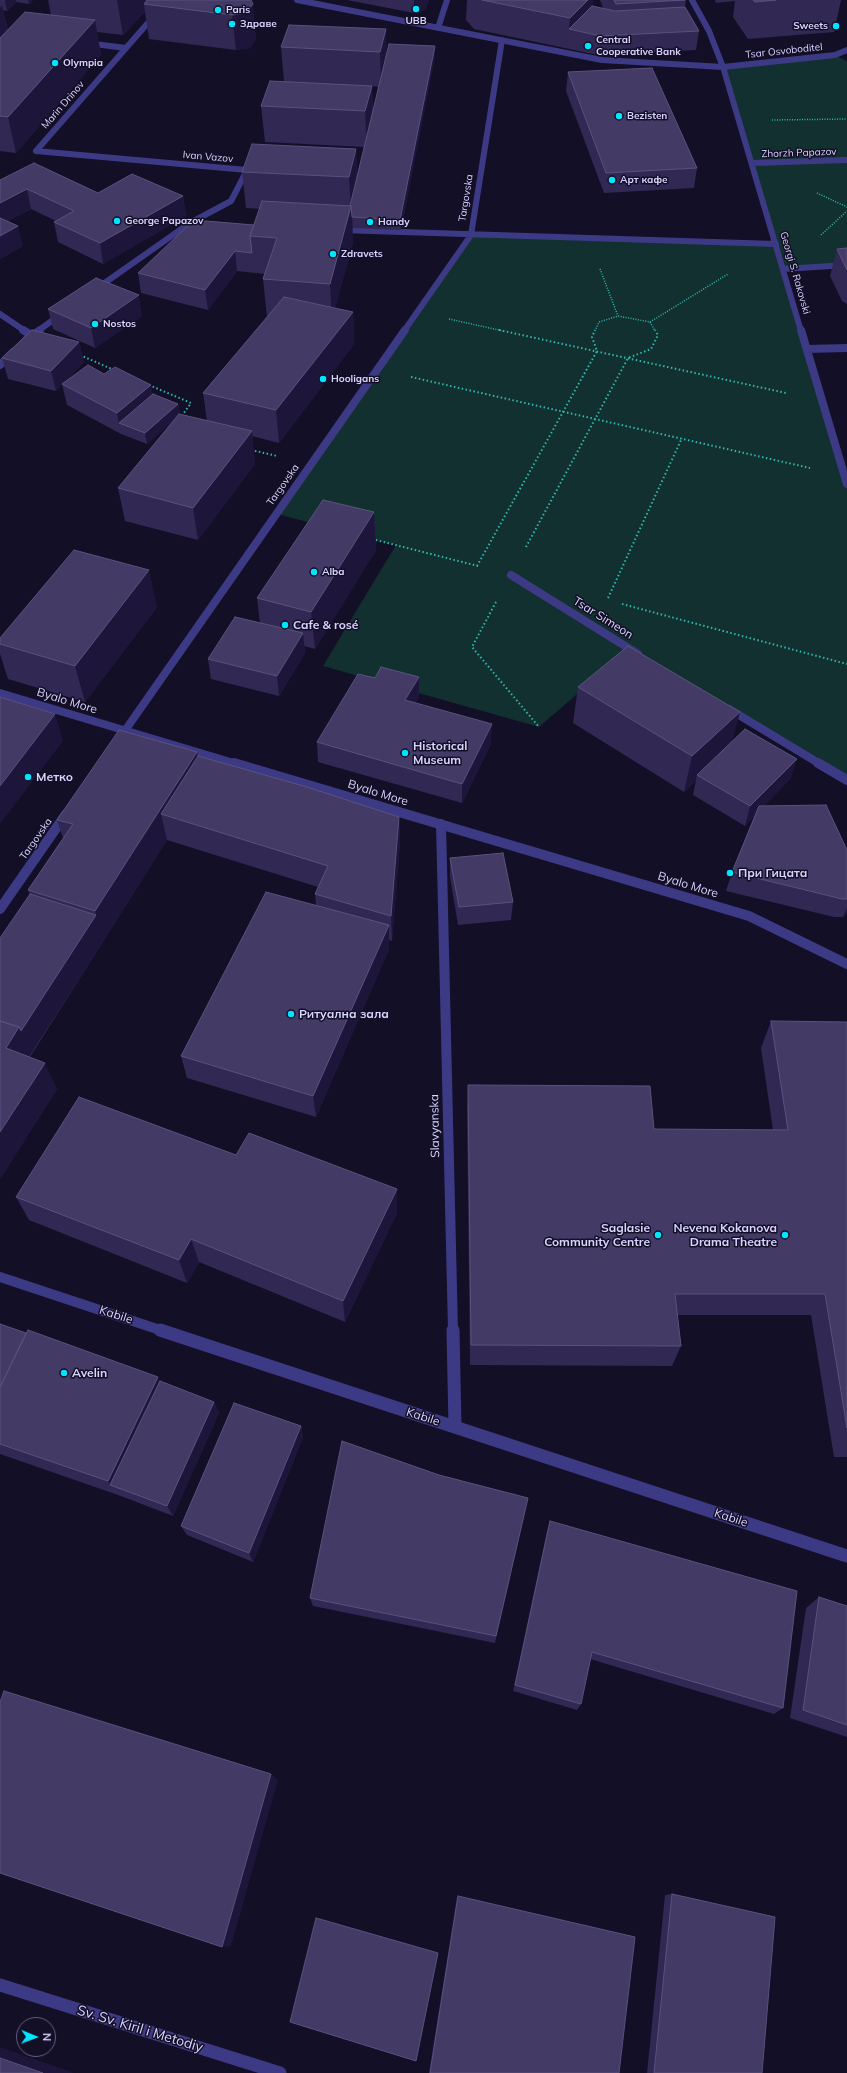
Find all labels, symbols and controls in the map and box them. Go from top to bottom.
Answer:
place label: Paris [226,4,250,16]
marker: UBB [411,4,421,14]
marker: Paris [213,5,223,15]
place label: UBB [405,15,427,27]
place label: Здраве [240,18,277,30]
marker: Здраве [227,19,237,29]
place label: Sweets [793,20,828,32]
marker: Sweets [831,21,841,31]
place label: Central Cooperative Bank [596,34,681,58]
marker: Central Cooperative Bank [583,41,593,51]
street label: Tsar Osvoboditel [745,41,823,61]
place label: Olympia [63,57,103,69]
marker: Olympia [50,58,60,68]
street label: Marin Drinov [39,79,87,131]
place label: Bezisten [627,110,667,122]
marker: Bezisten [614,111,624,121]
street label: Zhorzh Papazov [761,146,837,160]
street label: Ivan Vazov [182,149,234,165]
street label: Targovska [456,173,476,223]
place label: Арт кафе [620,174,668,186]
marker: Арт кафе [607,175,617,185]
place label: George Papazov [125,215,204,227]
marker: George Papazov [112,216,122,226]
place label: Handy [378,216,410,228]
marker: Handy [365,217,375,227]
street label: Georgi S. Rakovski [777,230,813,316]
place label: Zdravets [341,248,383,260]
marker: Zdravets [328,249,338,259]
place label: Nostos [103,318,136,330]
marker: Nostos [90,319,100,329]
place label: Hooligans [331,373,379,385]
marker: Hooligans [318,374,328,384]
street label: Targovska [264,462,302,508]
place label: Alba [322,566,345,578]
marker: Alba [309,567,319,577]
street label: Tsar Simeon [570,594,636,642]
place label: Cafe & rosé [293,618,358,632]
marker: Cafe & rosé [280,620,290,630]
street label: Byalo More [35,685,99,717]
place label: Historical Museum [413,739,467,767]
marker: Historical Museum [400,748,410,758]
place label: Метко [36,770,73,784]
marker: Метко [23,772,33,782]
street label: Byalo More [346,777,410,809]
street label: Targovska [17,816,55,862]
place label: При Гицата [738,866,807,880]
marker: При Гицата [725,868,735,878]
street label: Byalo More [656,869,720,901]
place label: Ритуална зала [299,1007,389,1021]
marker: Ритуална зала [286,1009,296,1019]
street label: Slavyanska [427,1094,443,1158]
place label: Saglasie Community Centre [544,1221,650,1249]
place label: Nevena Kokanova Drama Theatre [674,1221,777,1249]
marker: Saglasie Community Centre [653,1230,663,1240]
marker: Nevena Kokanova Drama Theatre [780,1230,790,1240]
street label: Kabile [97,1303,135,1327]
place label: Avelin [72,1366,107,1380]
marker: Avelin [59,1368,69,1378]
street label: Kabile [404,1405,442,1429]
street label: Kabile [712,1506,750,1530]
street label: Sv. Sv. Kiril i Metodiy [75,2002,205,2056]
north arrow [16,2017,56,2057]
text: N [40,2033,54,2041]

